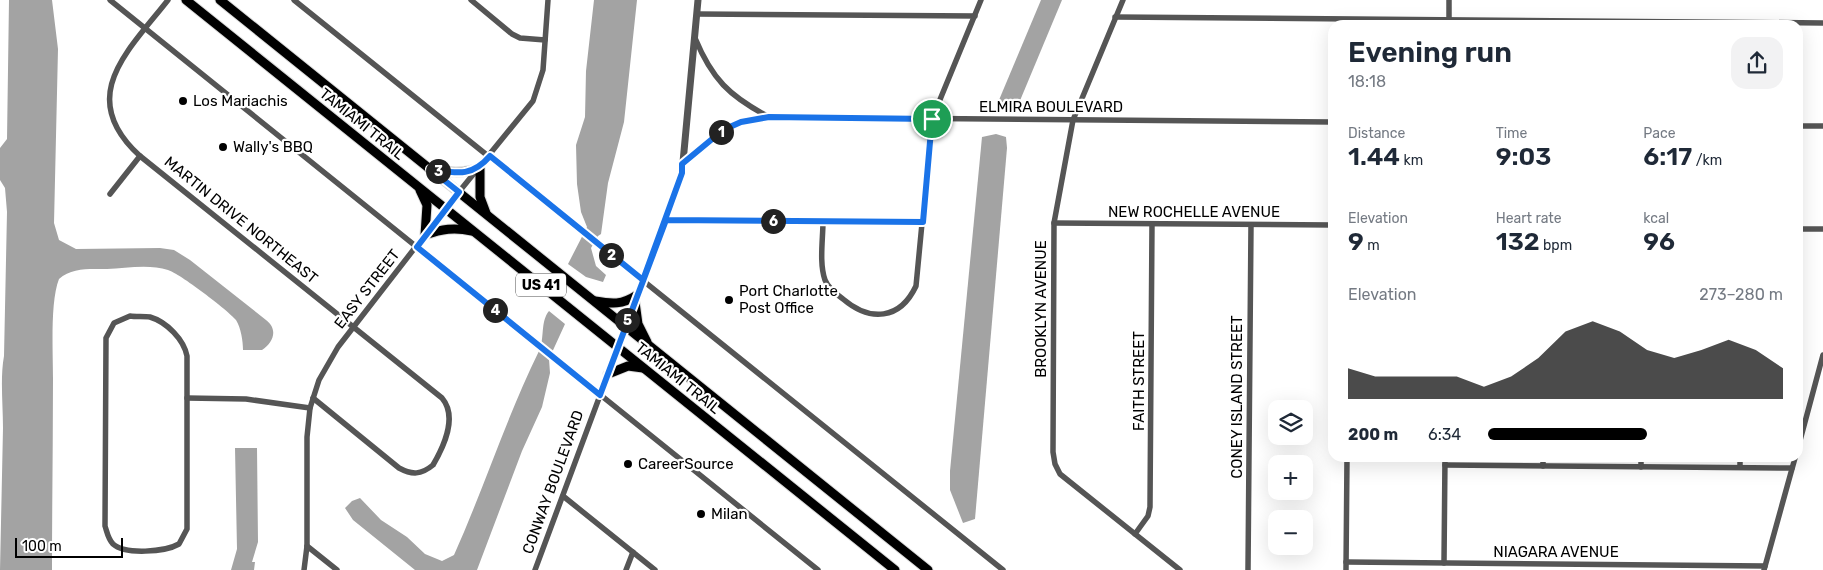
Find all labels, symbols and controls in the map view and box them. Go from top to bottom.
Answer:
text: Evening run [1348,36,1512,69]
button: share [1731,37,1783,89]
text: 18:18 [1348,72,1386,91]
street label: TAMIAMI TRAIL [316,84,409,164]
place label: Los Mariachis [193,92,288,110]
marker: Los Mariachis [177,95,189,107]
pin [911,98,953,140]
street label: ELMIRA BOULEVARD [979,98,1123,116]
icon: arrive [918,105,946,133]
pin: 1 [708,120,734,144]
text: 1 [718,124,725,141]
text: Distance [1348,125,1405,142]
text: Time [1496,125,1527,142]
text: Pace [1643,125,1675,142]
place label: Wally's BBQ [233,138,313,156]
marker: Wally's BBQ [217,141,229,153]
text: 1.44 [1348,142,1400,171]
text: 9:03 [1496,142,1551,171]
text: 6:17 [1643,142,1692,171]
text: km [1400,152,1423,169]
text: /km [1692,152,1722,169]
street label: MARTIN DRIVE NORTHEAST [161,153,321,288]
pin: 3 [426,158,450,184]
text: 3 [434,163,443,180]
street label: NEW ROCHELLE AVENUE [1108,203,1280,221]
pin: 6 [760,208,786,234]
text: Elevation [1348,210,1408,227]
text: Heart rate [1496,210,1562,227]
text: kcal [1643,210,1669,227]
text: 6 [769,213,778,230]
text: 9 [1348,227,1364,256]
text: 132 [1496,227,1540,256]
text: 96 [1643,227,1675,256]
text: m [1364,237,1380,254]
text: bpm [1540,237,1572,254]
street label: BROOKLYN AVENUE [1032,240,1050,378]
pin: 2 [598,242,624,268]
street label: EASY STREET [331,246,404,332]
text: 2 [607,247,616,264]
road number: US 41 [516,274,566,296]
place label: Port Charlotte Post Office [739,282,838,317]
text: Elevation [1348,285,1417,304]
text: 273–280 m [1699,285,1783,304]
marker: Port Charlotte Post Office [723,294,735,306]
pin: 4 [482,298,508,322]
text: 4 [491,302,500,319]
pin: 5 [614,308,640,332]
text: 5 [623,312,632,329]
street label: CONEY ISLAND STREET [1228,315,1246,479]
street label: FAITH STREET [1130,331,1148,431]
street label: TAMIAMI TRAIL [632,338,725,418]
map controls [1268,400,1313,555]
button: layers [1268,400,1313,445]
street label: CONWAY BOULEVARD [519,408,587,556]
text: 200 m [1348,425,1398,444]
text: 6:34 [1428,425,1461,444]
place label: CareerSource [638,455,734,473]
button: + [1268,455,1313,500]
marker: CareerSource [622,458,634,470]
place label: Milan [711,505,748,523]
marker: Milan [695,508,707,520]
button: − [1268,510,1313,555]
scale bar [15,535,122,558]
text: 100 m [22,538,62,555]
street label: NIAGARA AVENUE [1493,543,1619,561]

